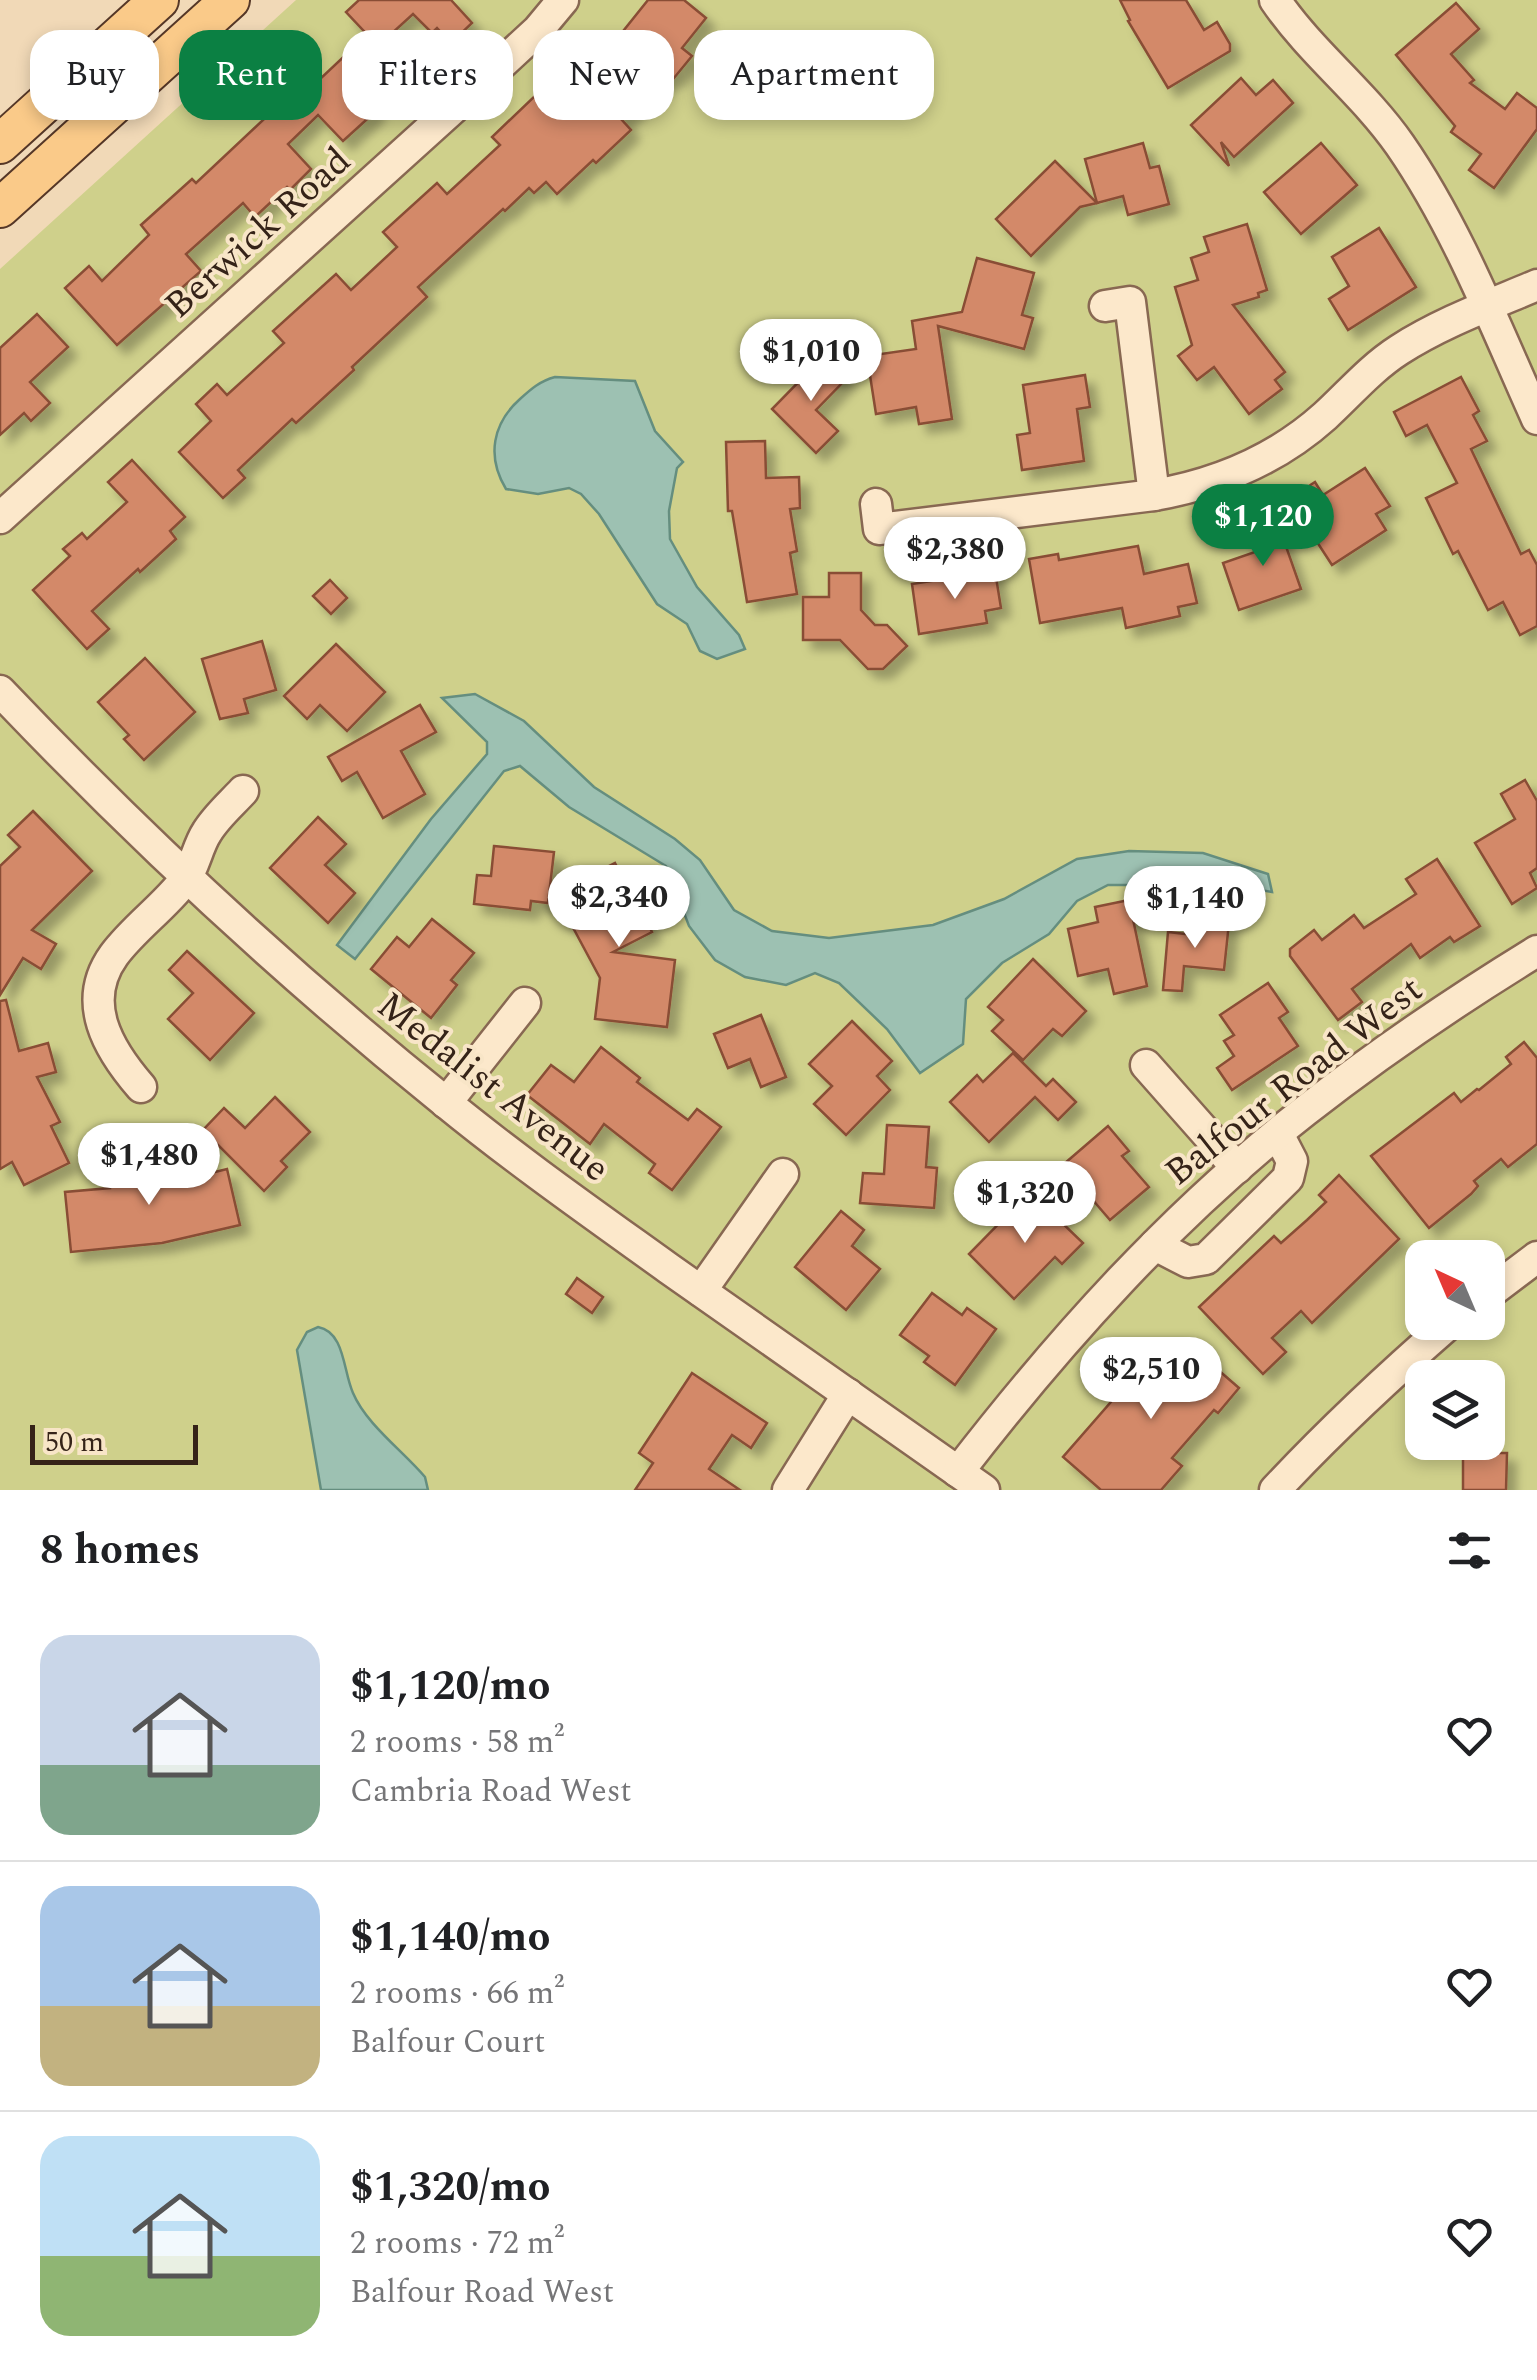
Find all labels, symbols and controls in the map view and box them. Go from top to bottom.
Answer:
chip: Buy [30,30,159,120]
chip: Rent [179,30,322,120]
chip: Filters [342,30,513,120]
chip: New [533,30,674,120]
chip: Apartment [694,30,934,120]
street label: Berwick Road [152,134,365,333]
pin: $1,010 [730,319,892,404]
text: $1,010 [762,327,860,376]
pin: $1,120 [1182,484,1344,569]
text: $1,120 [1214,492,1312,541]
pin: $2,380 [874,517,1036,602]
text: $2,380 [906,525,1004,574]
pin: $2,340 [538,865,700,950]
pin: $1,140 [1114,866,1276,951]
text: $2,340 [570,873,668,922]
text: $1,140 [1146,874,1244,923]
street label: Balfour Road West [1153,962,1436,1201]
street label: Medalist Avenue [364,978,622,1197]
pin: $1,480 [68,1123,230,1208]
text: $1,480 [100,1131,198,1180]
pin: $1,320 [944,1161,1106,1246]
text: $1,320 [976,1169,1074,1218]
north arrow [1405,1240,1505,1340]
map controls [1405,1240,1505,1460]
pin: $2,510 [1070,1337,1232,1422]
text: $2,510 [1102,1345,1200,1394]
button: layers [1405,1360,1505,1460]
scale bar [30,1420,198,1464]
text: 50 m [45,1421,104,1464]
text: 8 homes [40,1519,200,1582]
icon: filters [1442,1523,1497,1578]
text: $1,120/mo [350,1655,550,1718]
icon: home [120,1675,240,1795]
icon: heart [1442,1708,1497,1763]
text: 2 rooms · 58 m² [350,1718,564,1767]
text: Cambria Road West [350,1767,632,1816]
text: $1,140/mo [350,1906,550,1969]
icon: home [120,1926,240,2046]
icon: heart [1442,1959,1497,2014]
text: 2 rooms · 66 m² [350,1969,564,2018]
text: Balfour Court [350,2018,545,2067]
text: $1,320/mo [350,2156,550,2219]
icon: home [120,2176,240,2296]
icon: heart [1442,2209,1497,2264]
text: 2 rooms · 72 m² [350,2219,564,2268]
text: Balfour Road West [350,2268,614,2317]

